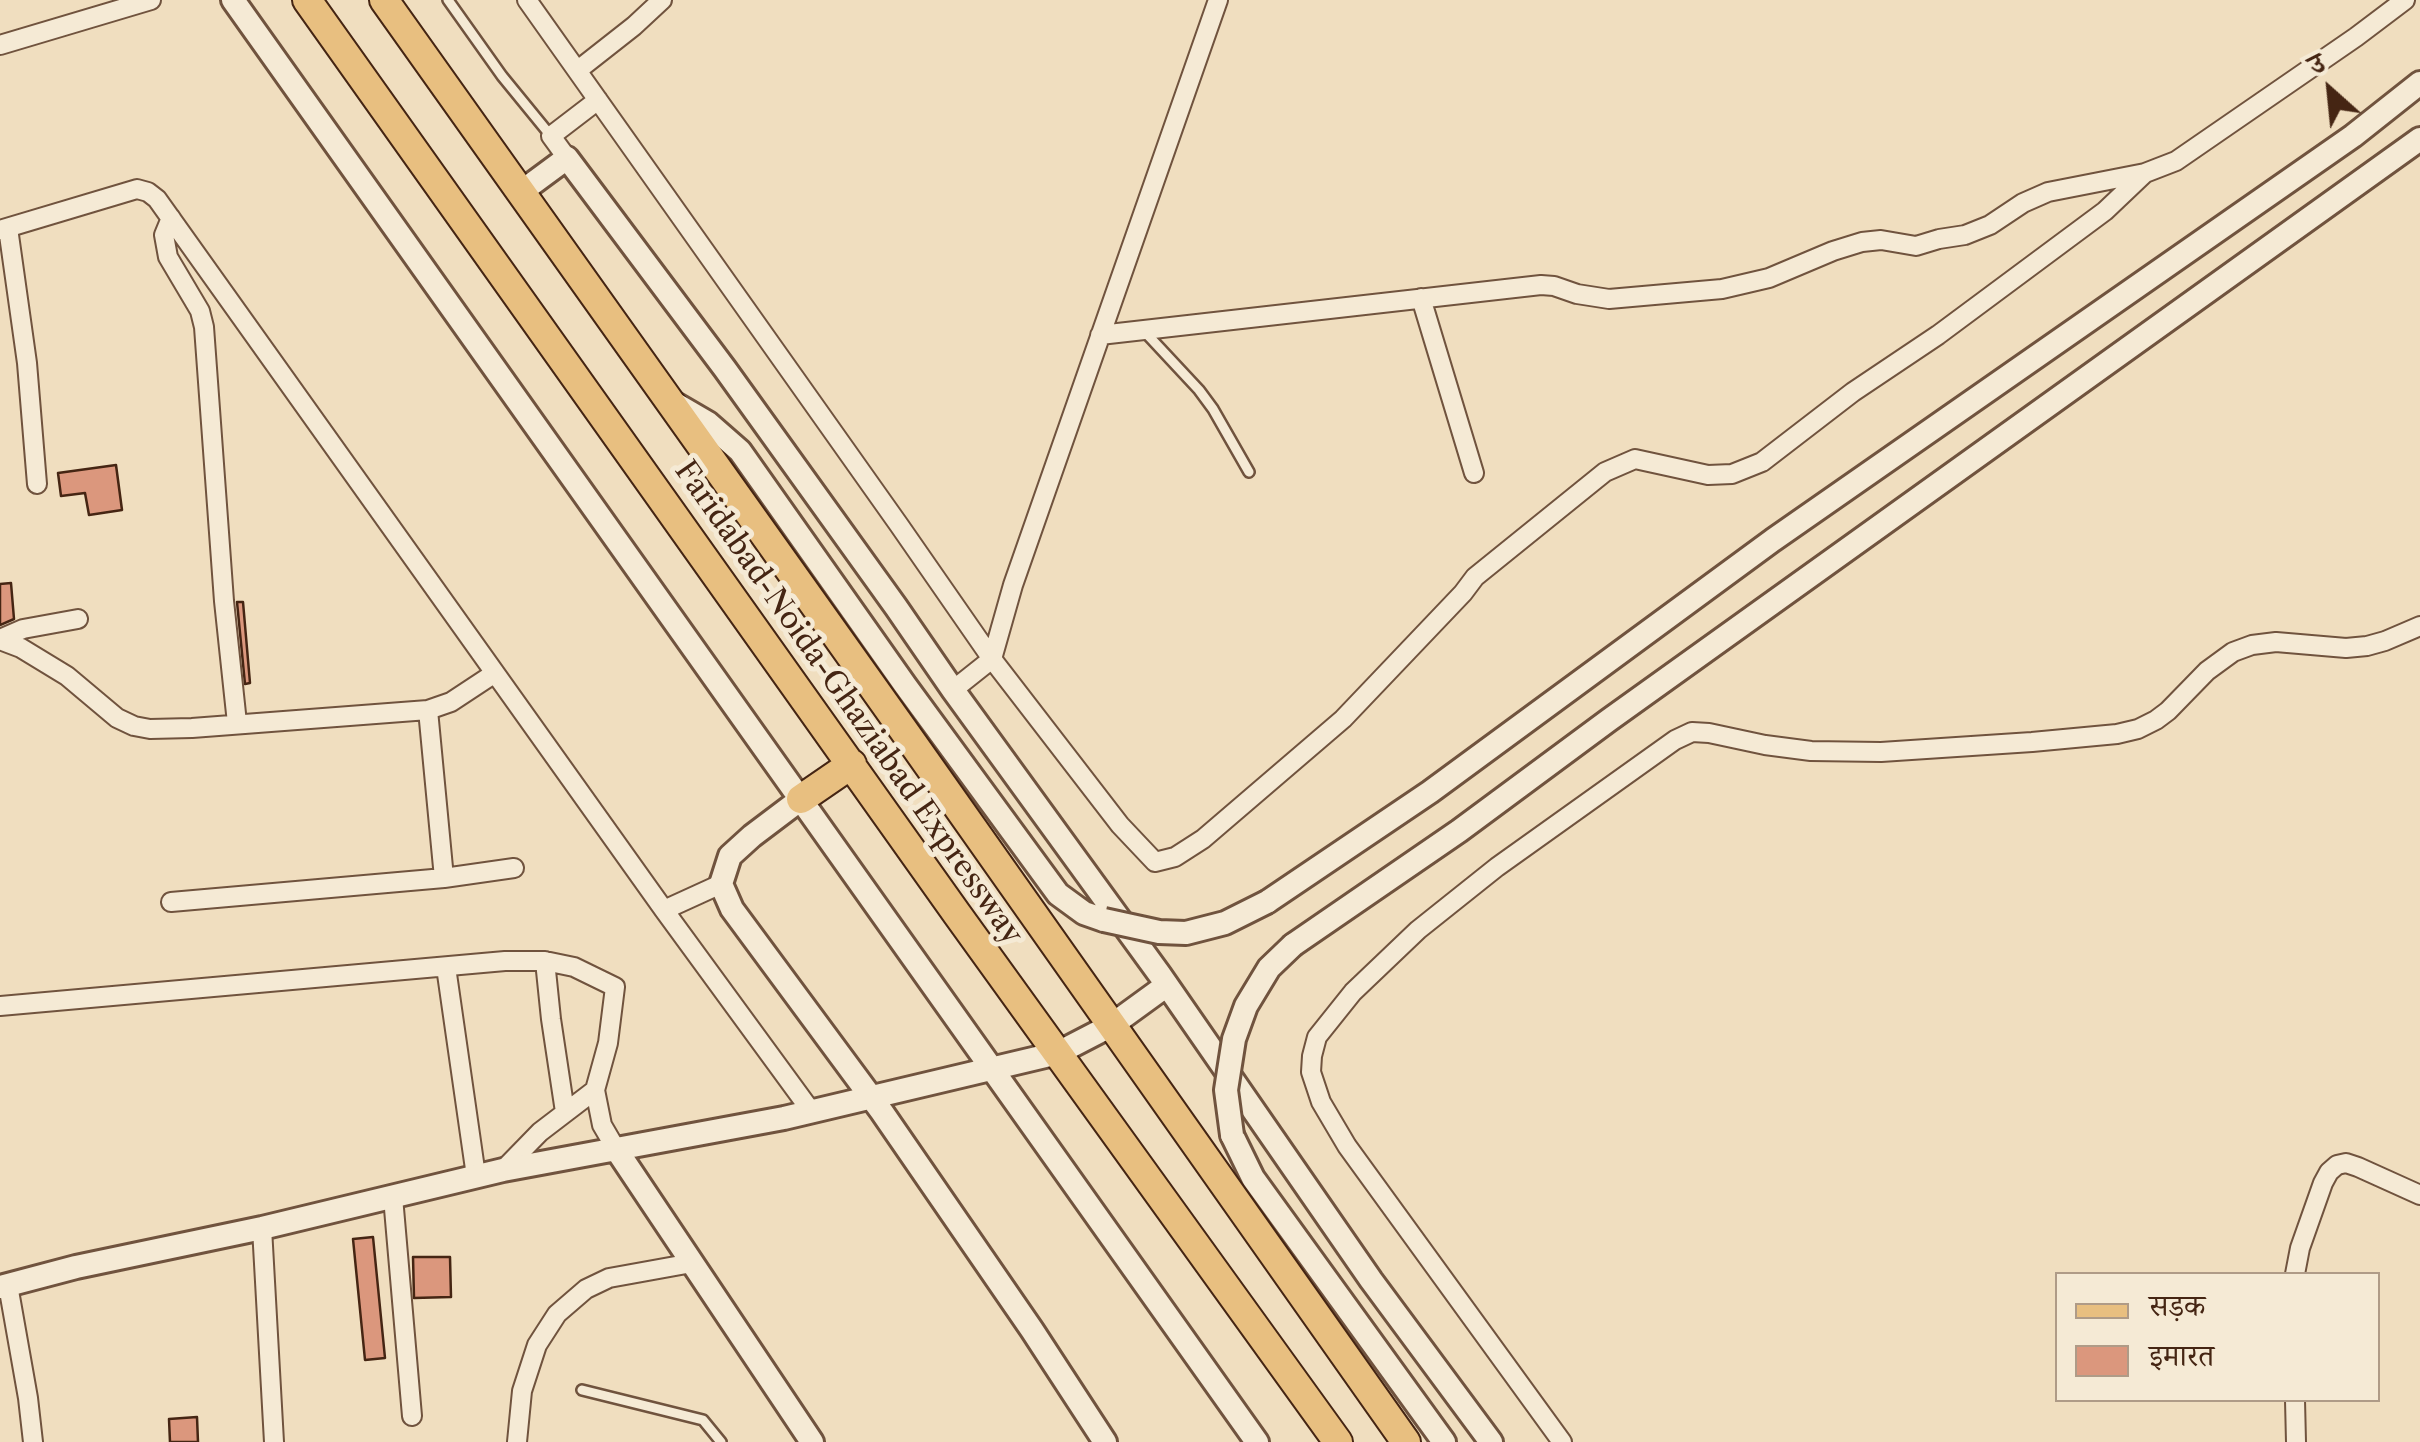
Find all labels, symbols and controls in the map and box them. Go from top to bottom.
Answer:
north arrow [2280,40,2380,140]
text: उ [2302,45,2330,82]
street label: Faridabad-Noida-Ghaziabad Expressway [666,454,1030,952]
legend [2055,1272,2380,1402]
text: सड़क [2149,1287,2205,1324]
text: इमारत [2149,1337,2214,1374]

